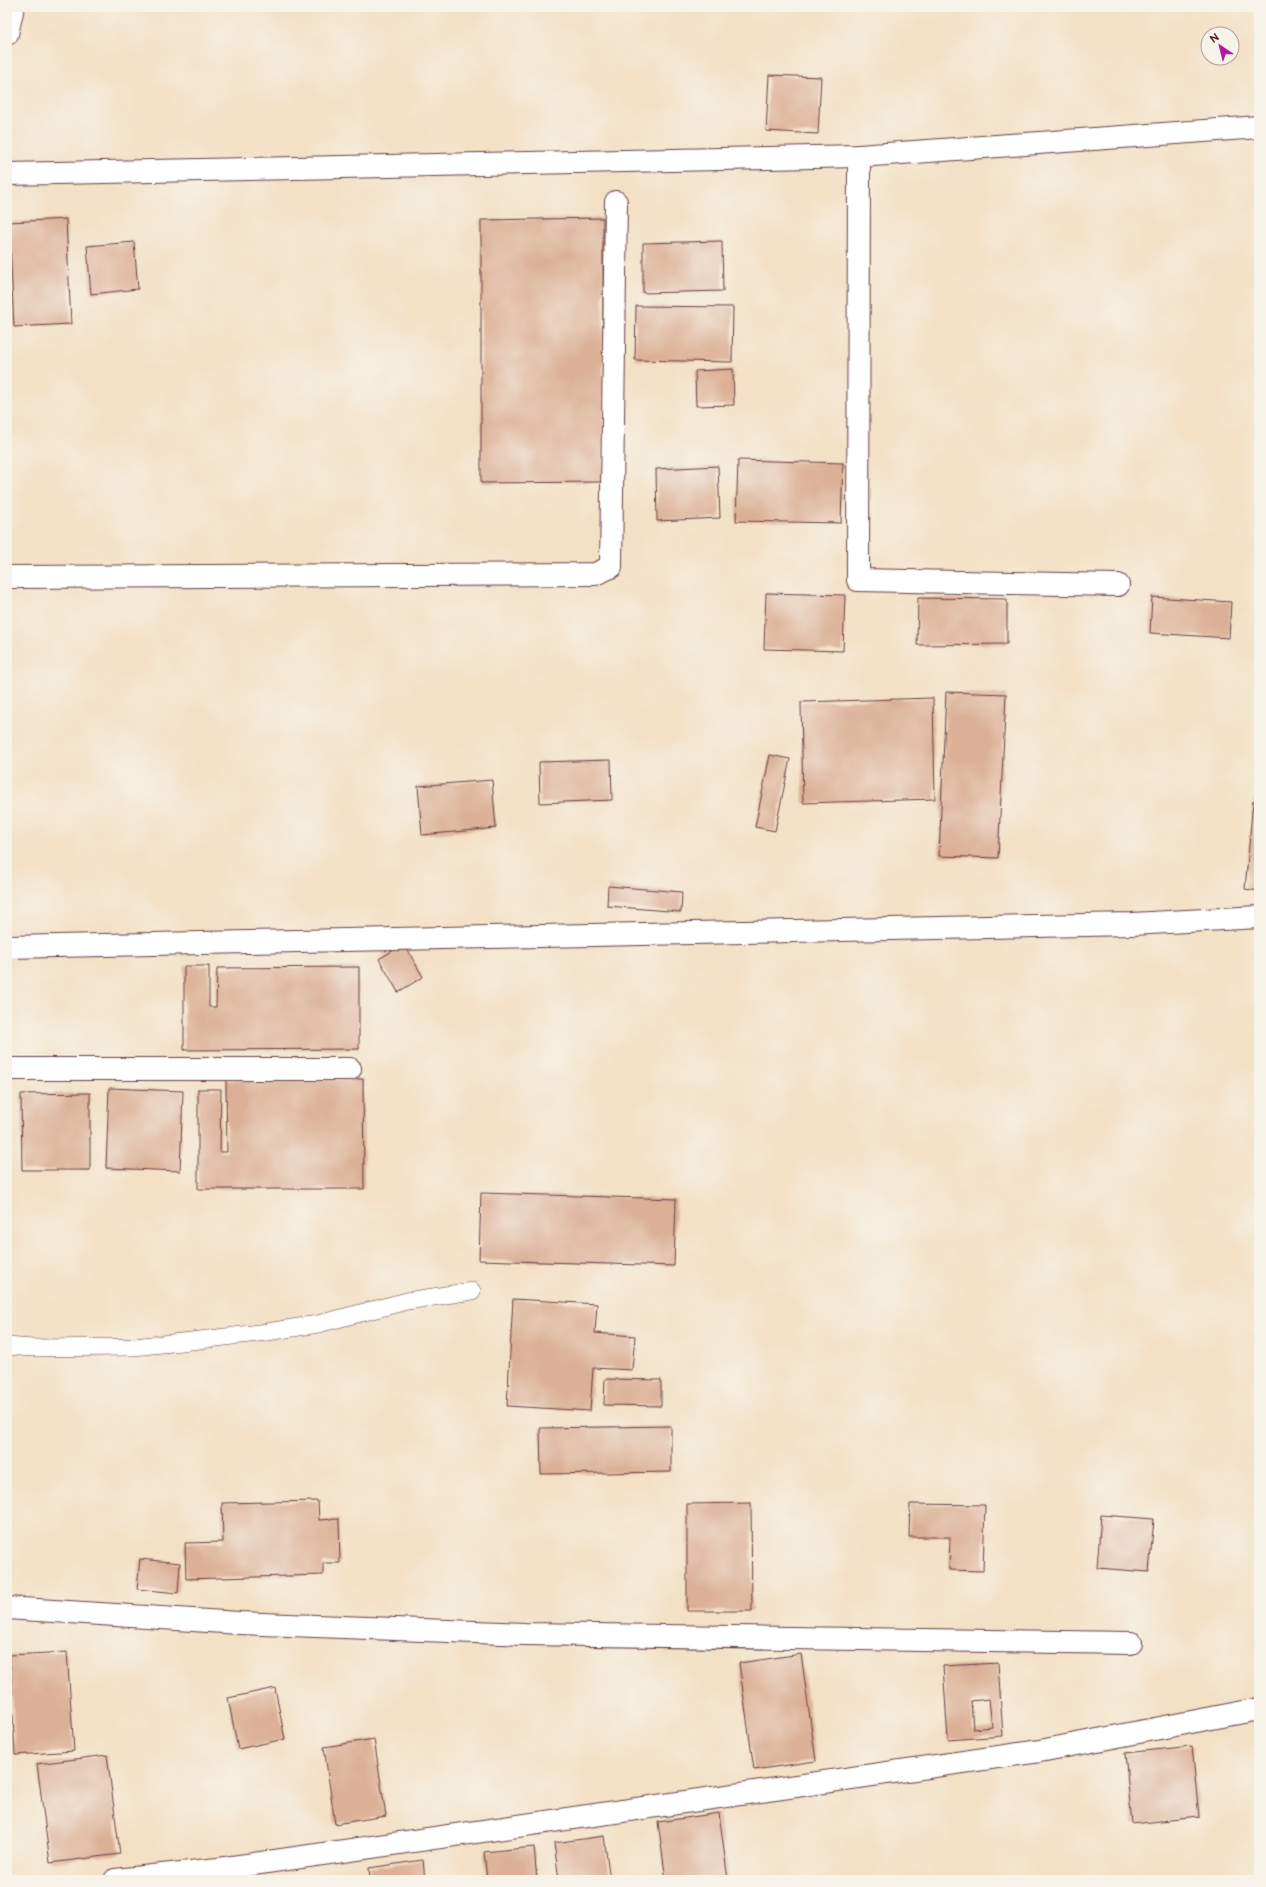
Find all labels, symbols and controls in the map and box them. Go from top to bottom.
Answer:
north arrow [1200,26,1240,66]
text: N [1207,31,1222,46]

